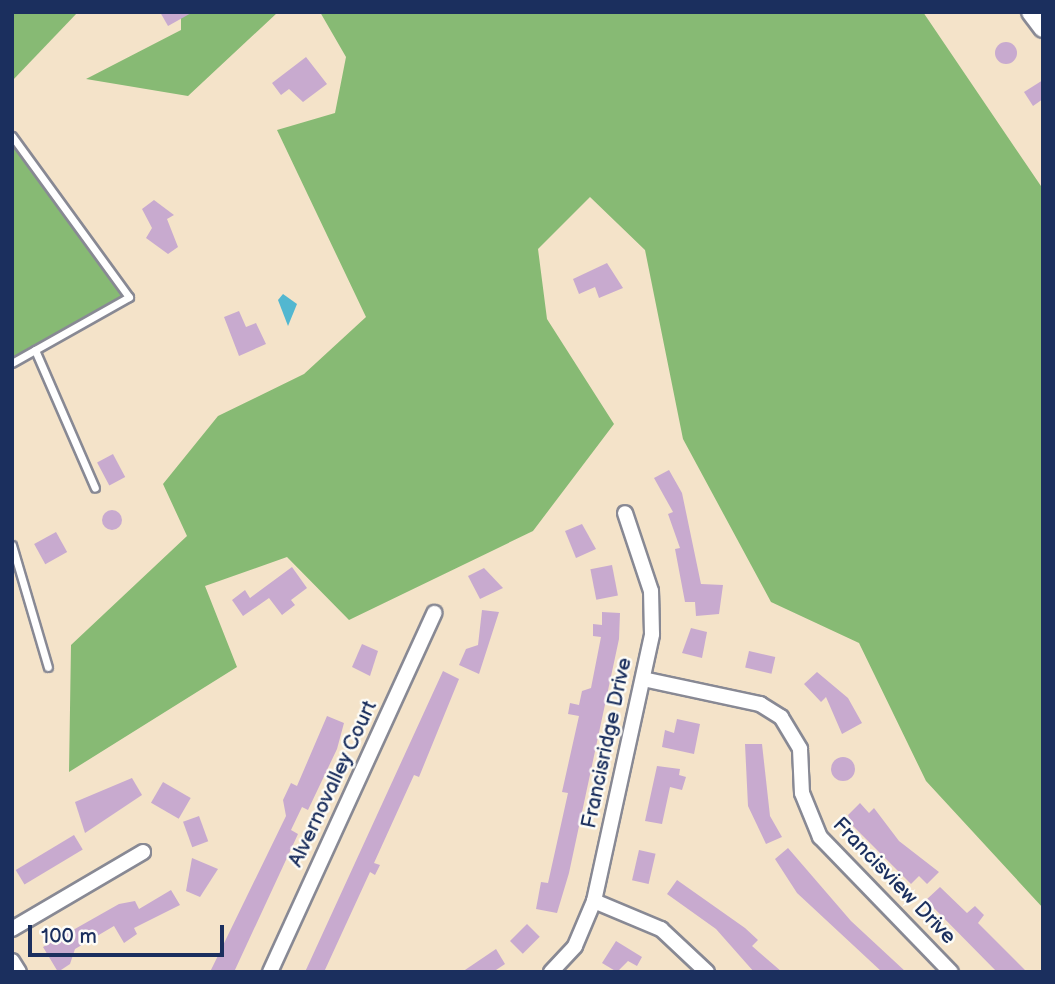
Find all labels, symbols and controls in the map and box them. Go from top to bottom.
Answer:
street label: Francisridge Drive [577,655,637,831]
street label: Alvernovalley Court [283,696,383,872]
street label: Francisview Drive [827,812,961,950]
scale bar [32,911,228,955]
text: 100 m [41,924,97,949]

